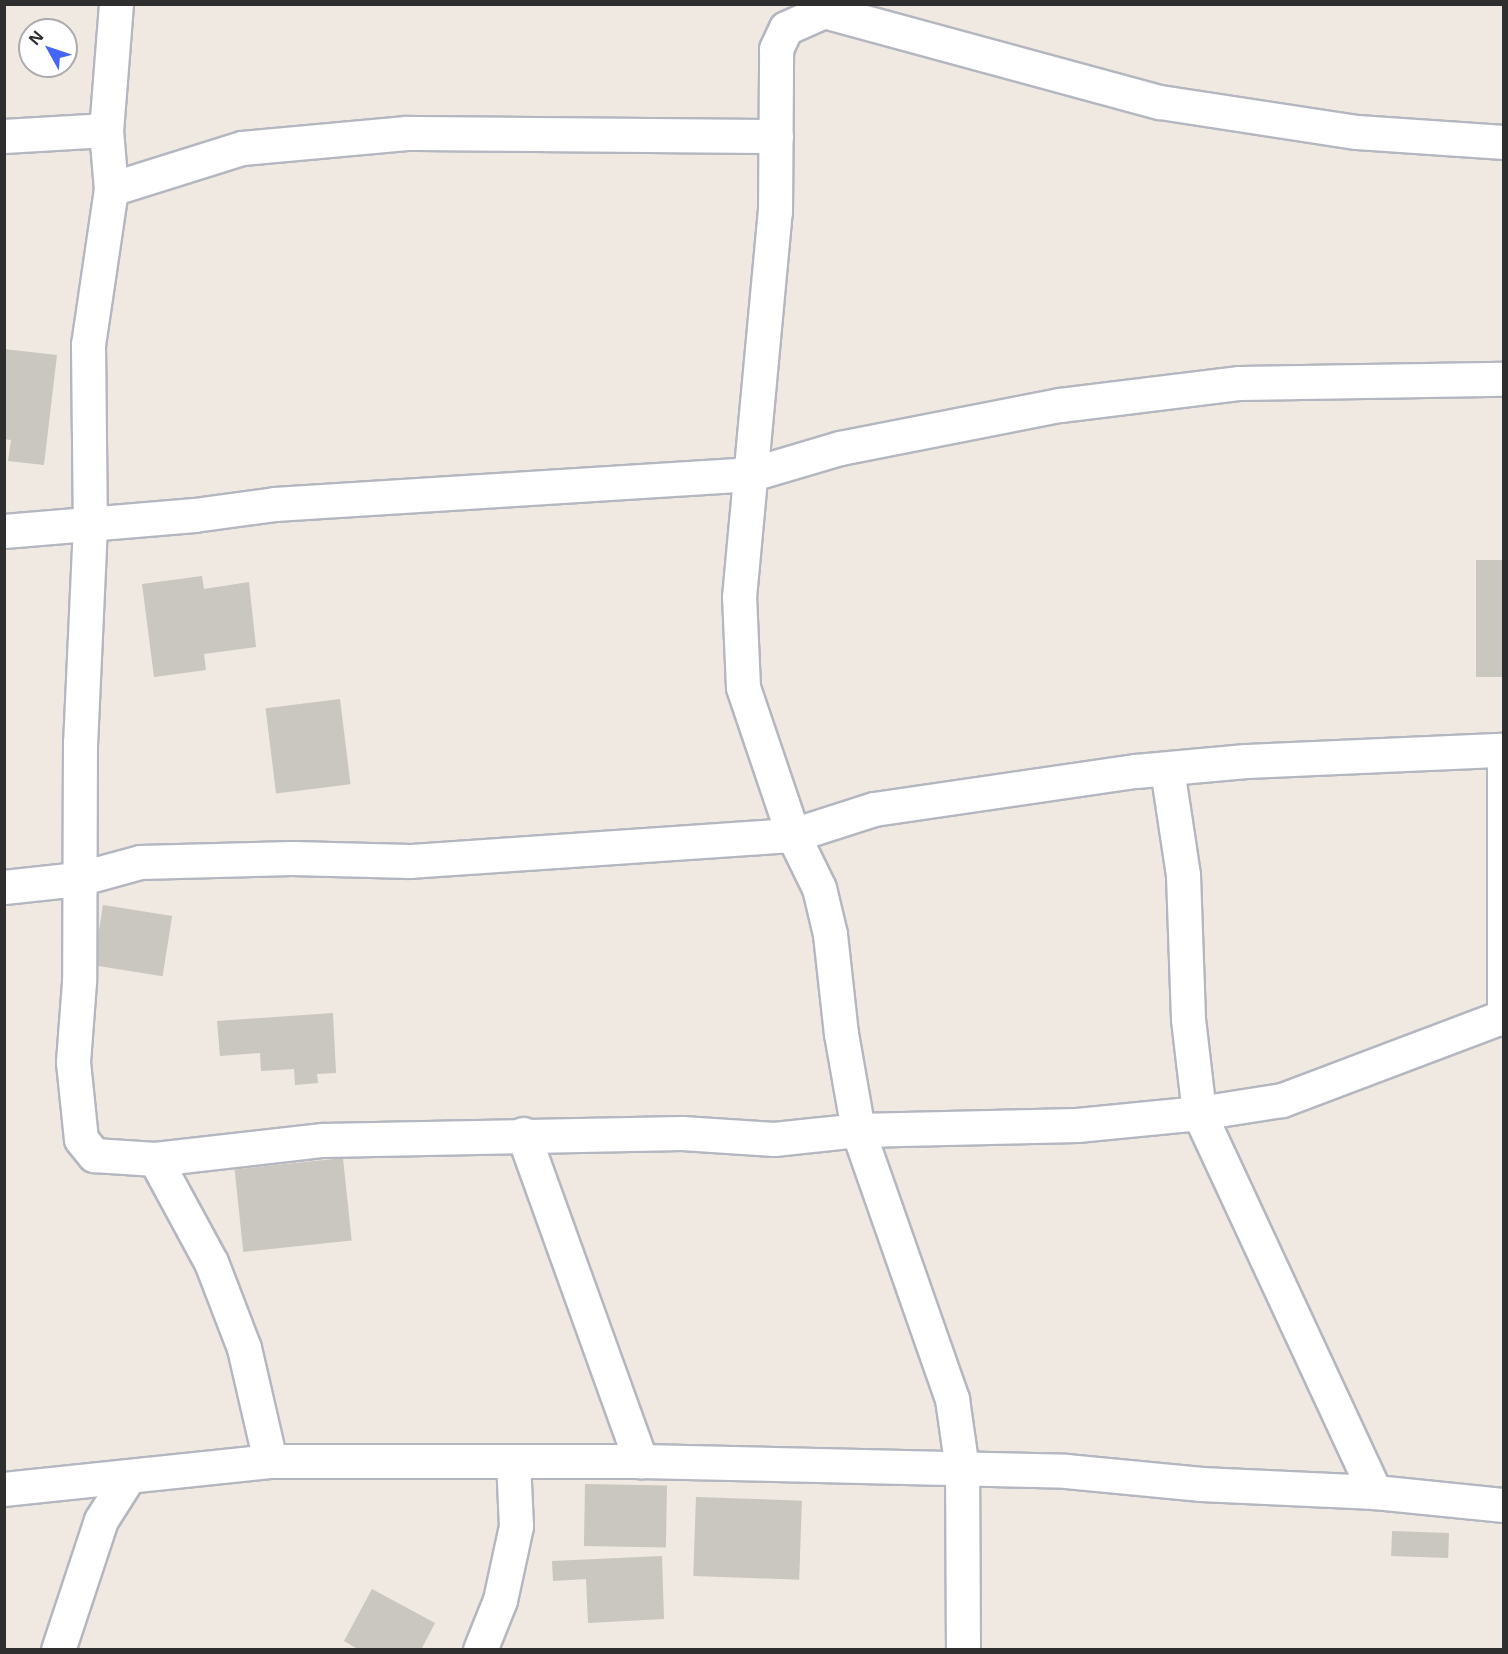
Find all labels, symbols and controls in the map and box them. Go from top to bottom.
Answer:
north arrow [18,18,78,78]
text: N [23,26,48,50]

